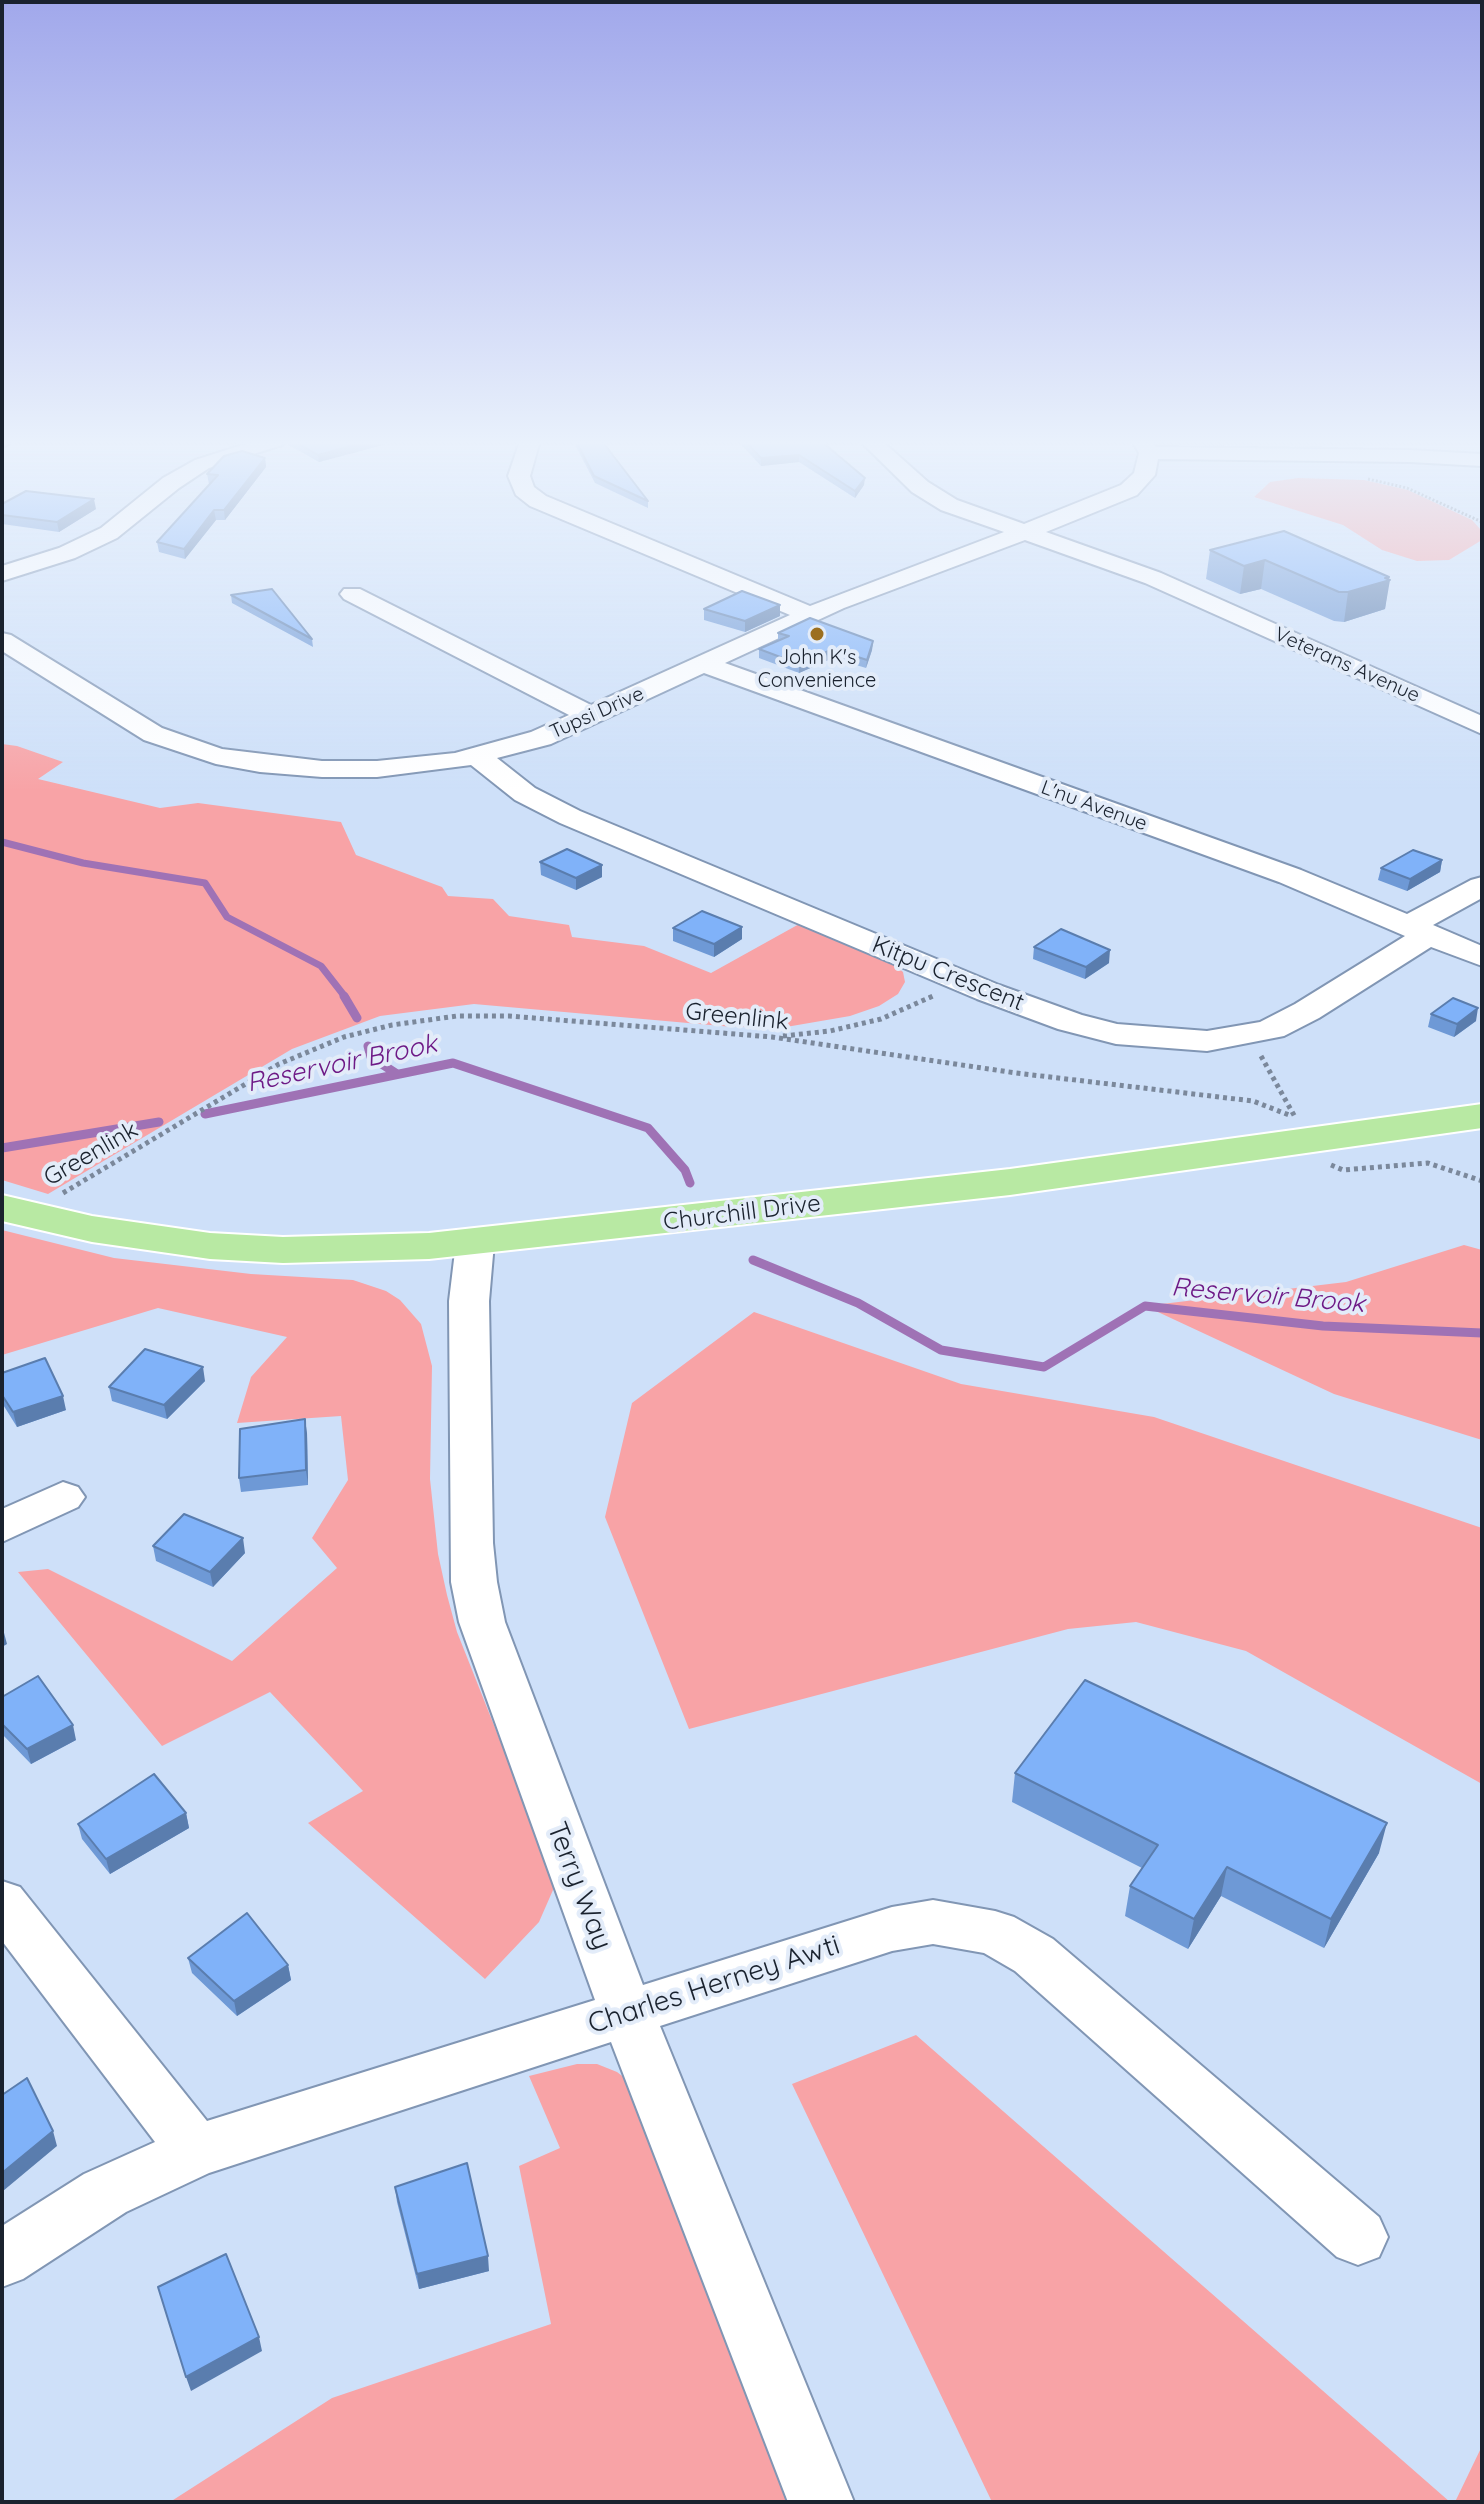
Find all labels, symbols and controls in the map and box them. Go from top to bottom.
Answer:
street label: Veterans Avenue [1271,622,1423,708]
marker: John K's Convenience [808,625,826,643]
place label: John K's Convenience [758,646,876,693]
street label: Tupsi Drive [546,682,648,744]
street label: L'nu Avenue [1038,776,1150,836]
street label: Kitpu Crescent [868,930,1028,1018]
street label: Greenlink [684,997,790,1037]
water label: Reservoir Brook [244,1029,440,1099]
street label: Greenlink [39,1116,143,1192]
street label: Churchill Drive [662,1189,822,1237]
water label: Reservoir Brook [1170,1272,1366,1320]
street label: Terry Way [539,1817,619,1955]
street label: Charles Herney Awti [584,1928,844,2042]

